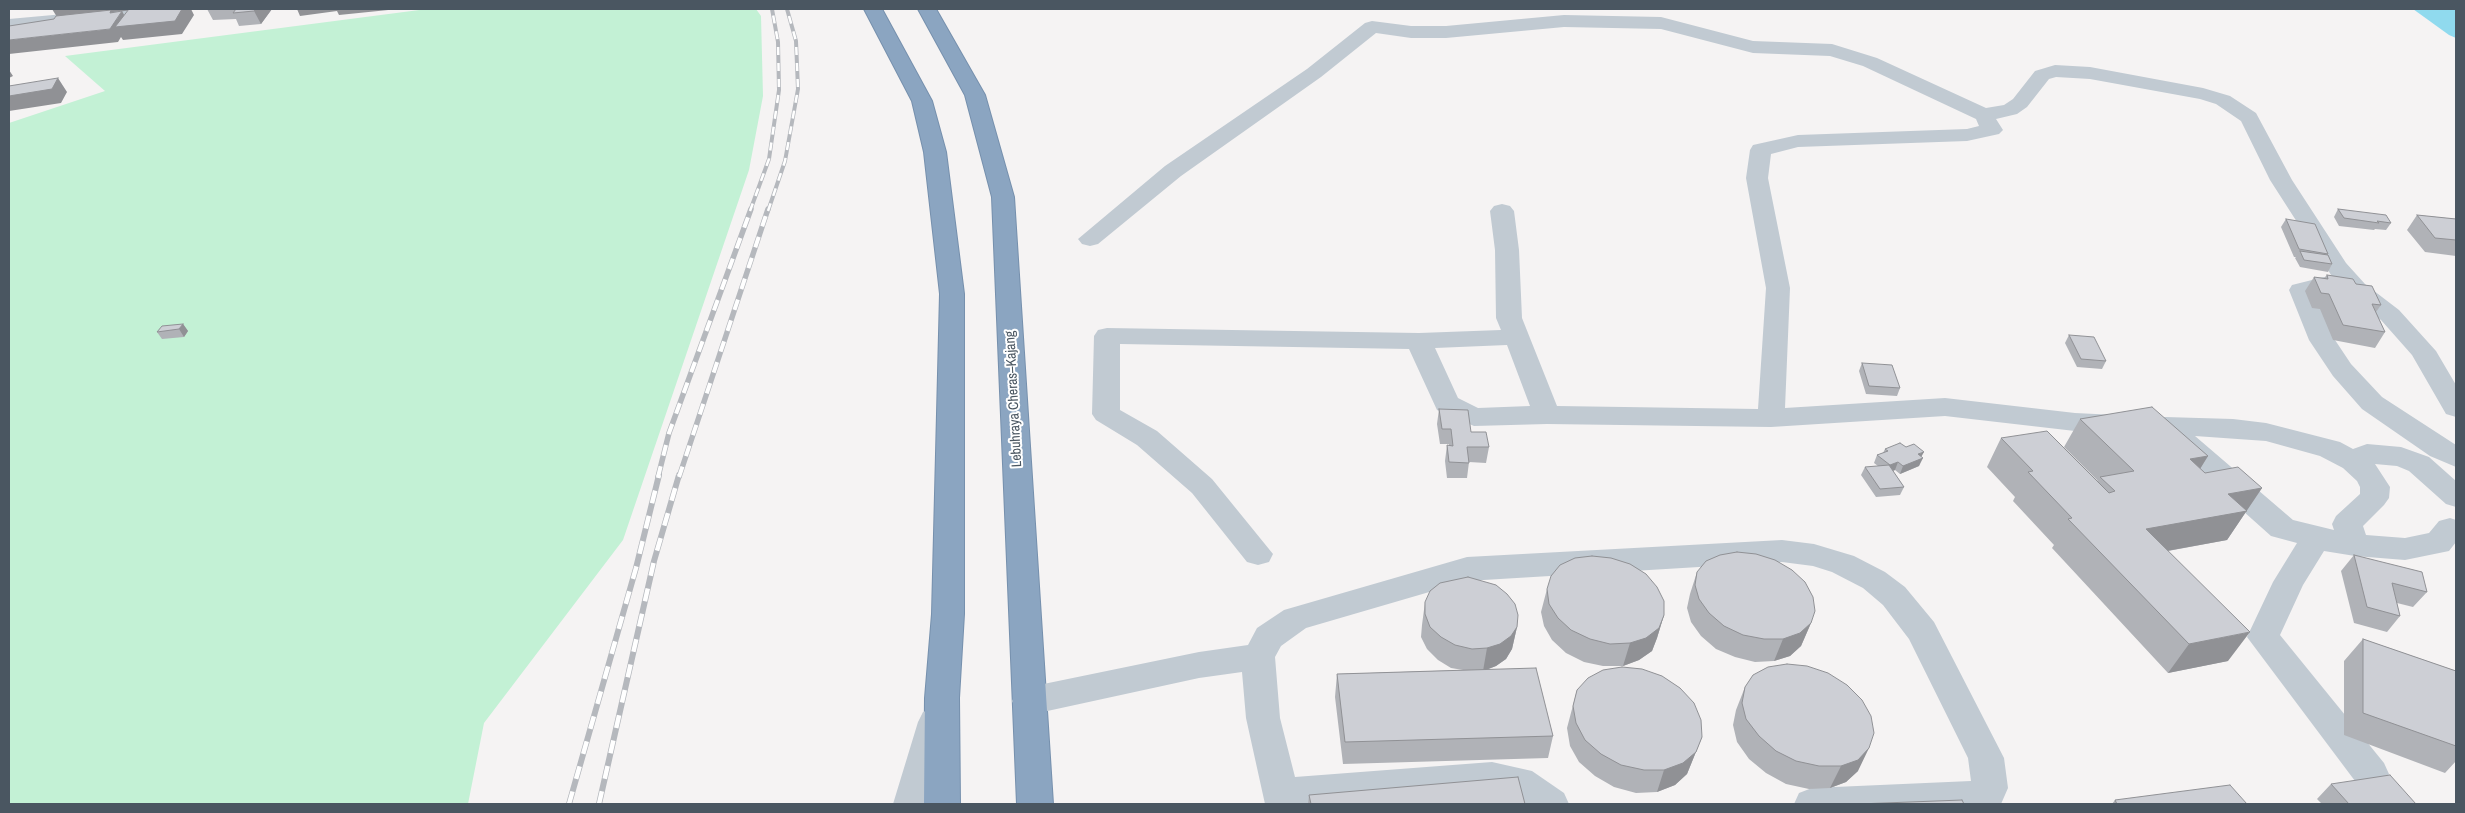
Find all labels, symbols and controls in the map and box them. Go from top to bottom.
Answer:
street label: Lebuhraya Cheras–Kajang [1002,330,1026,468]

